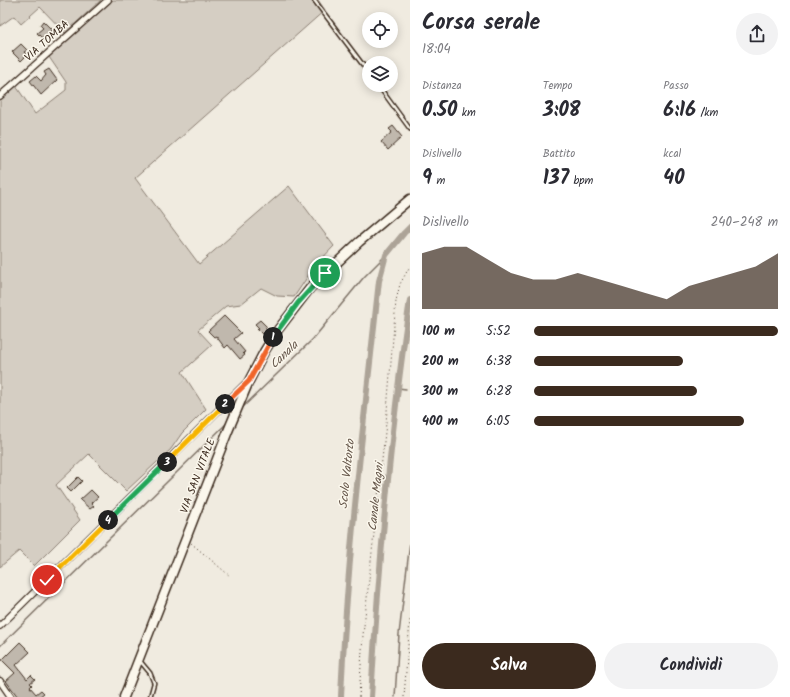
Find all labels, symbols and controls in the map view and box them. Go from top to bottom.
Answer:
text: Corsa serale [422,6,540,41]
map controls [362,12,398,92]
button: locate [362,12,398,48]
button: share [736,13,778,55]
street label: VIA TOMBA [20,16,74,66]
text: 18:04 [422,39,451,60]
button: layers [362,56,398,92]
text: Distanza [422,77,462,95]
text: Tempo [543,77,573,95]
text: Passo [663,77,689,95]
text: 0.50 [422,95,457,127]
text: 3:08 [543,95,581,127]
text: 6:16 [663,95,696,127]
text: km [457,104,476,122]
text: /km [696,104,718,122]
text: Dislivello [422,145,462,163]
text: Battito [543,145,575,163]
text: kcal [663,145,681,163]
text: 9 [422,163,432,195]
text: 137 [543,163,569,195]
text: 40 [663,163,685,195]
text: m [432,172,445,190]
text: bpm [569,172,593,190]
text: Dislivello [422,212,469,233]
text: 240–248 m [711,212,778,233]
pin [308,256,342,290]
icon: arrive [314,262,336,284]
text: 100 m [422,321,455,342]
text: 5:52 [486,321,511,342]
pin: 1 [263,327,283,347]
text: 1 [271,328,275,346]
water label: Canala [265,336,304,373]
text: 200 m [422,351,459,372]
text: 6:38 [486,351,512,372]
text: 300 m [422,381,458,402]
text: 6:28 [486,381,512,402]
pin: 2 [215,394,235,414]
text: 2 [222,395,228,413]
text: 400 m [422,411,458,432]
text: 6:05 [486,411,510,432]
street label: VIA SAN VITALE [175,435,221,516]
water label: Scolo Valtorto [334,437,360,510]
pin: 3 [157,452,177,472]
text: 3 [164,453,170,471]
water label: Canale Magni [363,459,389,532]
pin: 4 [98,510,118,530]
text: 4 [105,511,111,529]
pin [30,563,64,597]
icon: check [36,569,58,591]
button: Salva [422,643,596,689]
button: Condividi [604,643,778,689]

